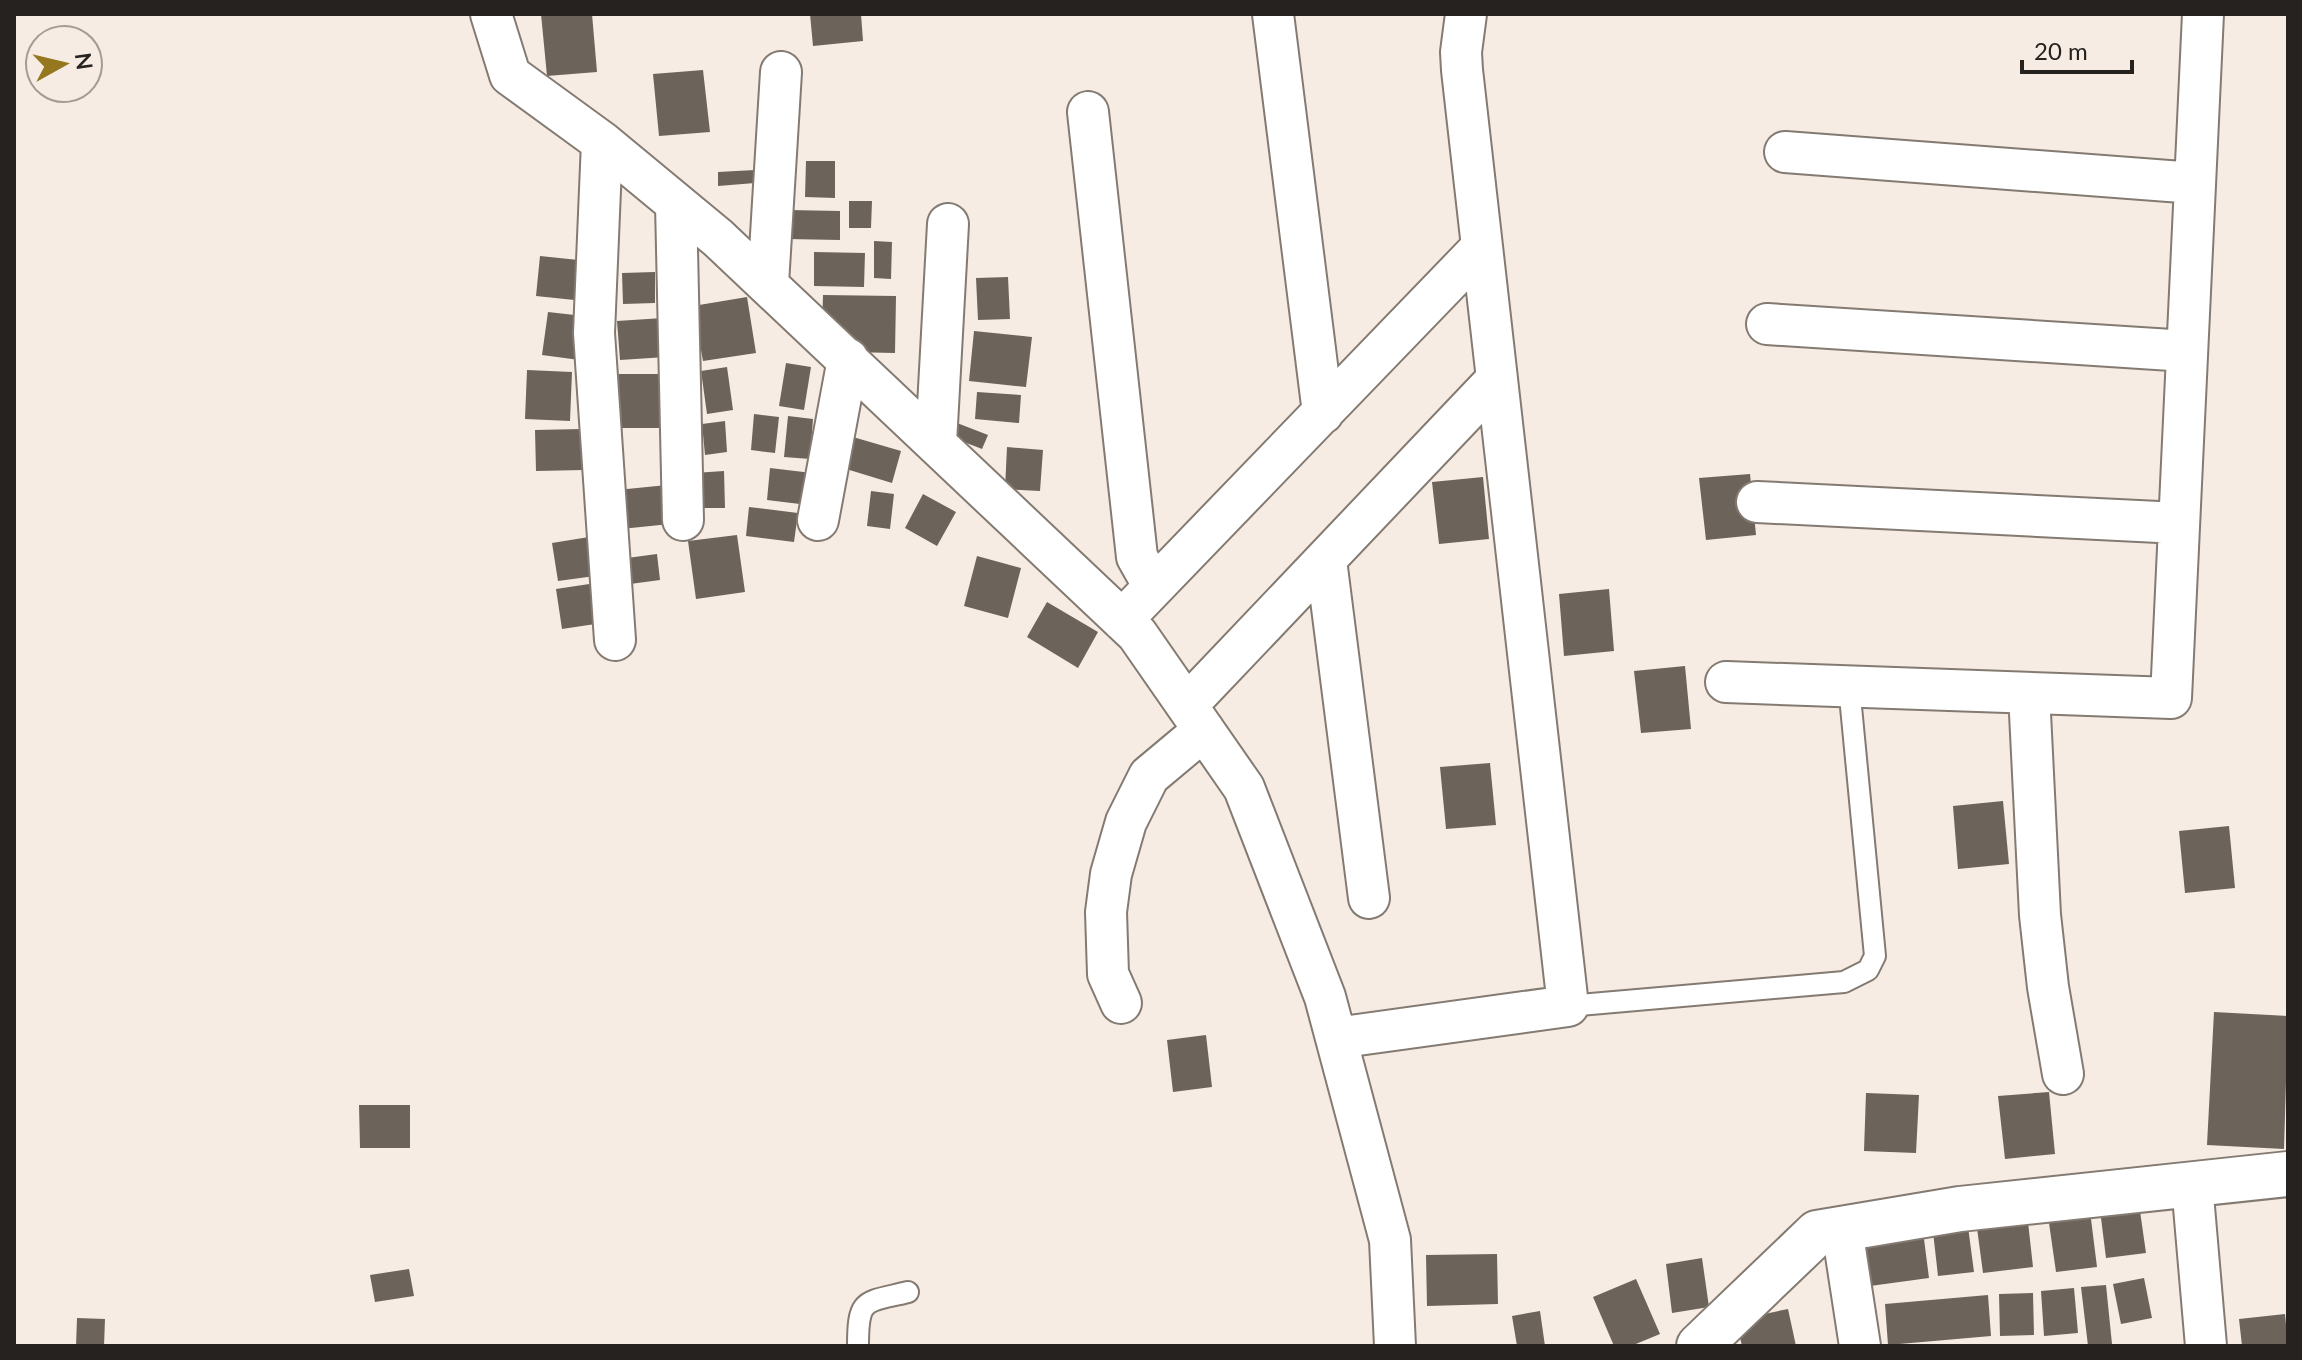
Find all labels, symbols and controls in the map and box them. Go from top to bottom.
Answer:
north arrow [24,24,104,104]
scale bar [2022,24,2132,74]
text: 20 m [2034,36,2088,65]
text: N [70,51,99,71]

